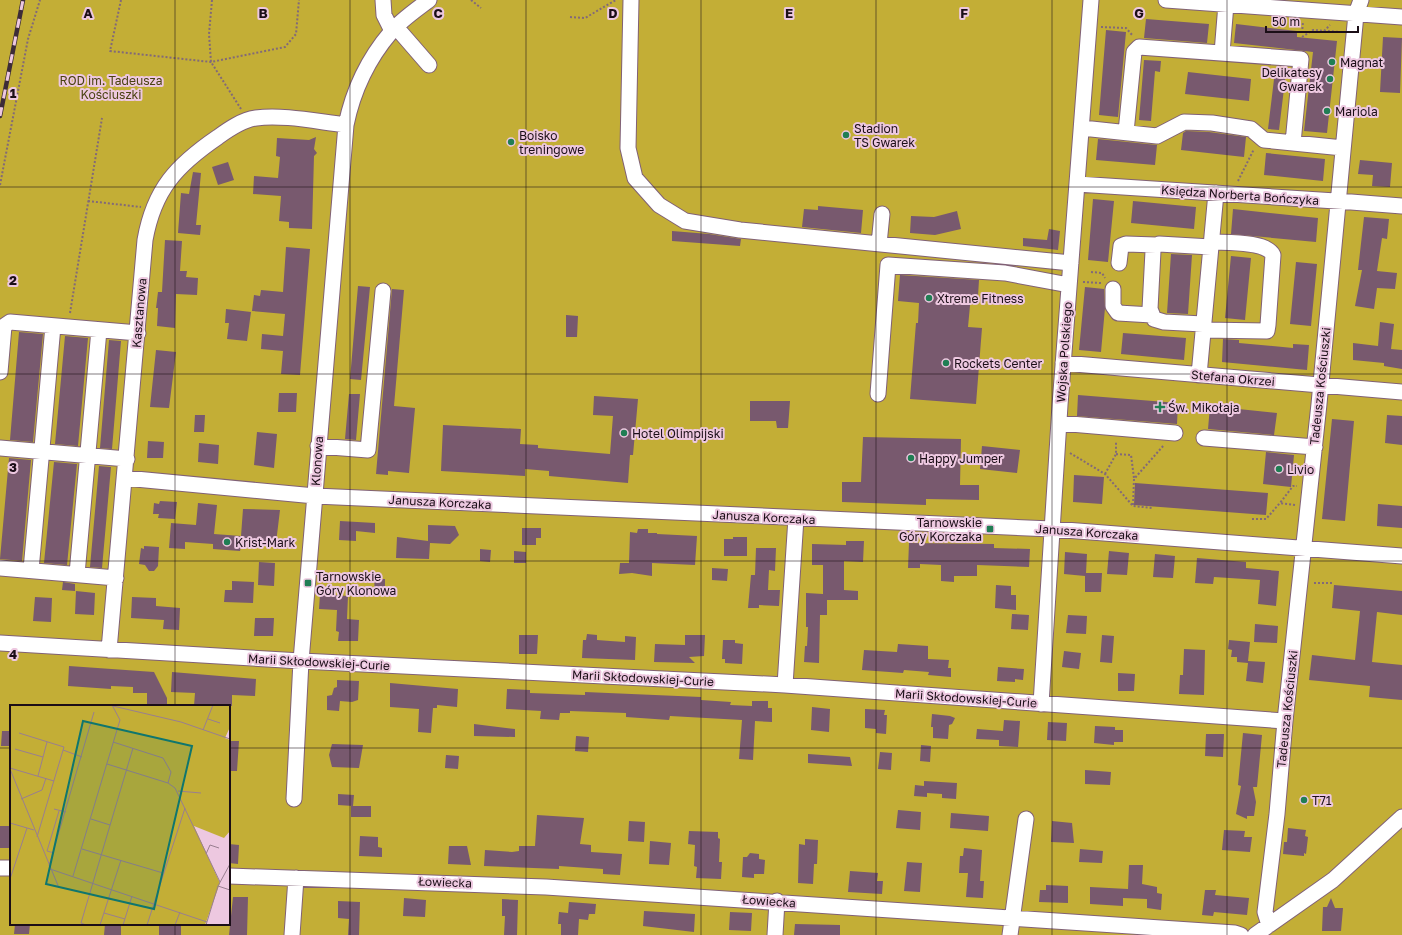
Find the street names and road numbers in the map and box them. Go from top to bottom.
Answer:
street label: Księdza Norberta Bończyka [1160,182,1320,208]
street label: Kasztanowa [128,277,150,349]
street label: Wojska Polskiego [1053,301,1075,403]
street label: Tadeusza Kościuszki [1306,326,1334,446]
street label: Stefana Okrzei [1191,367,1275,389]
street label: Klonowa [308,436,326,486]
street label: Janusza Korczaka [388,492,492,512]
street label: Janusza Korczaka [712,507,816,527]
street label: Janusza Korczaka [1035,521,1139,543]
street label: Tadeusza Kościuszki [1273,649,1301,769]
street label: Marii Skłodowskiej-Curie [248,651,390,673]
street label: Marii Skłodowskiej-Curie [572,667,714,689]
street label: Marii Skłodowskiej-Curie [895,686,1037,710]
street label: Łowiecka [418,874,472,890]
street label: Łowiecka [742,892,796,910]

